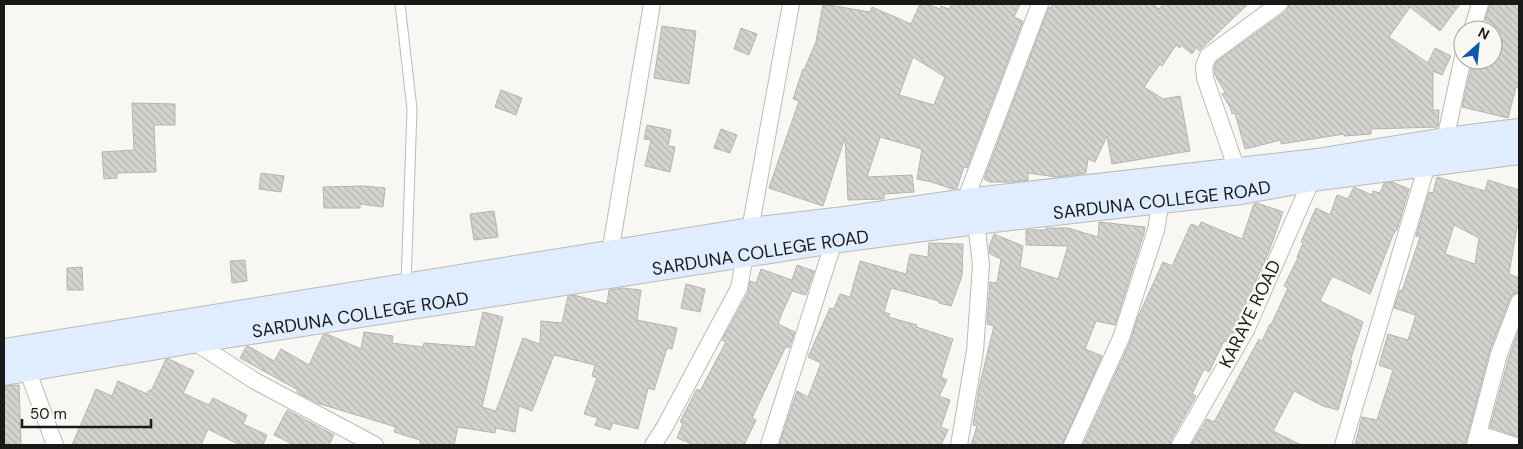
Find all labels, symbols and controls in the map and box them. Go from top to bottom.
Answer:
north arrow [1453,20,1503,70]
text: N [1475,23,1493,44]
street label: SARDUNA COLLEGE ROAD [1052,175,1273,225]
street label: SARDUNA COLLEGE ROAD [650,224,870,281]
street label: KARAYE ROAD [1214,256,1286,372]
street label: SARDUNA COLLEGE ROAD [250,286,470,344]
scale bar [22,396,151,428]
text: 50 m [30,404,67,424]

